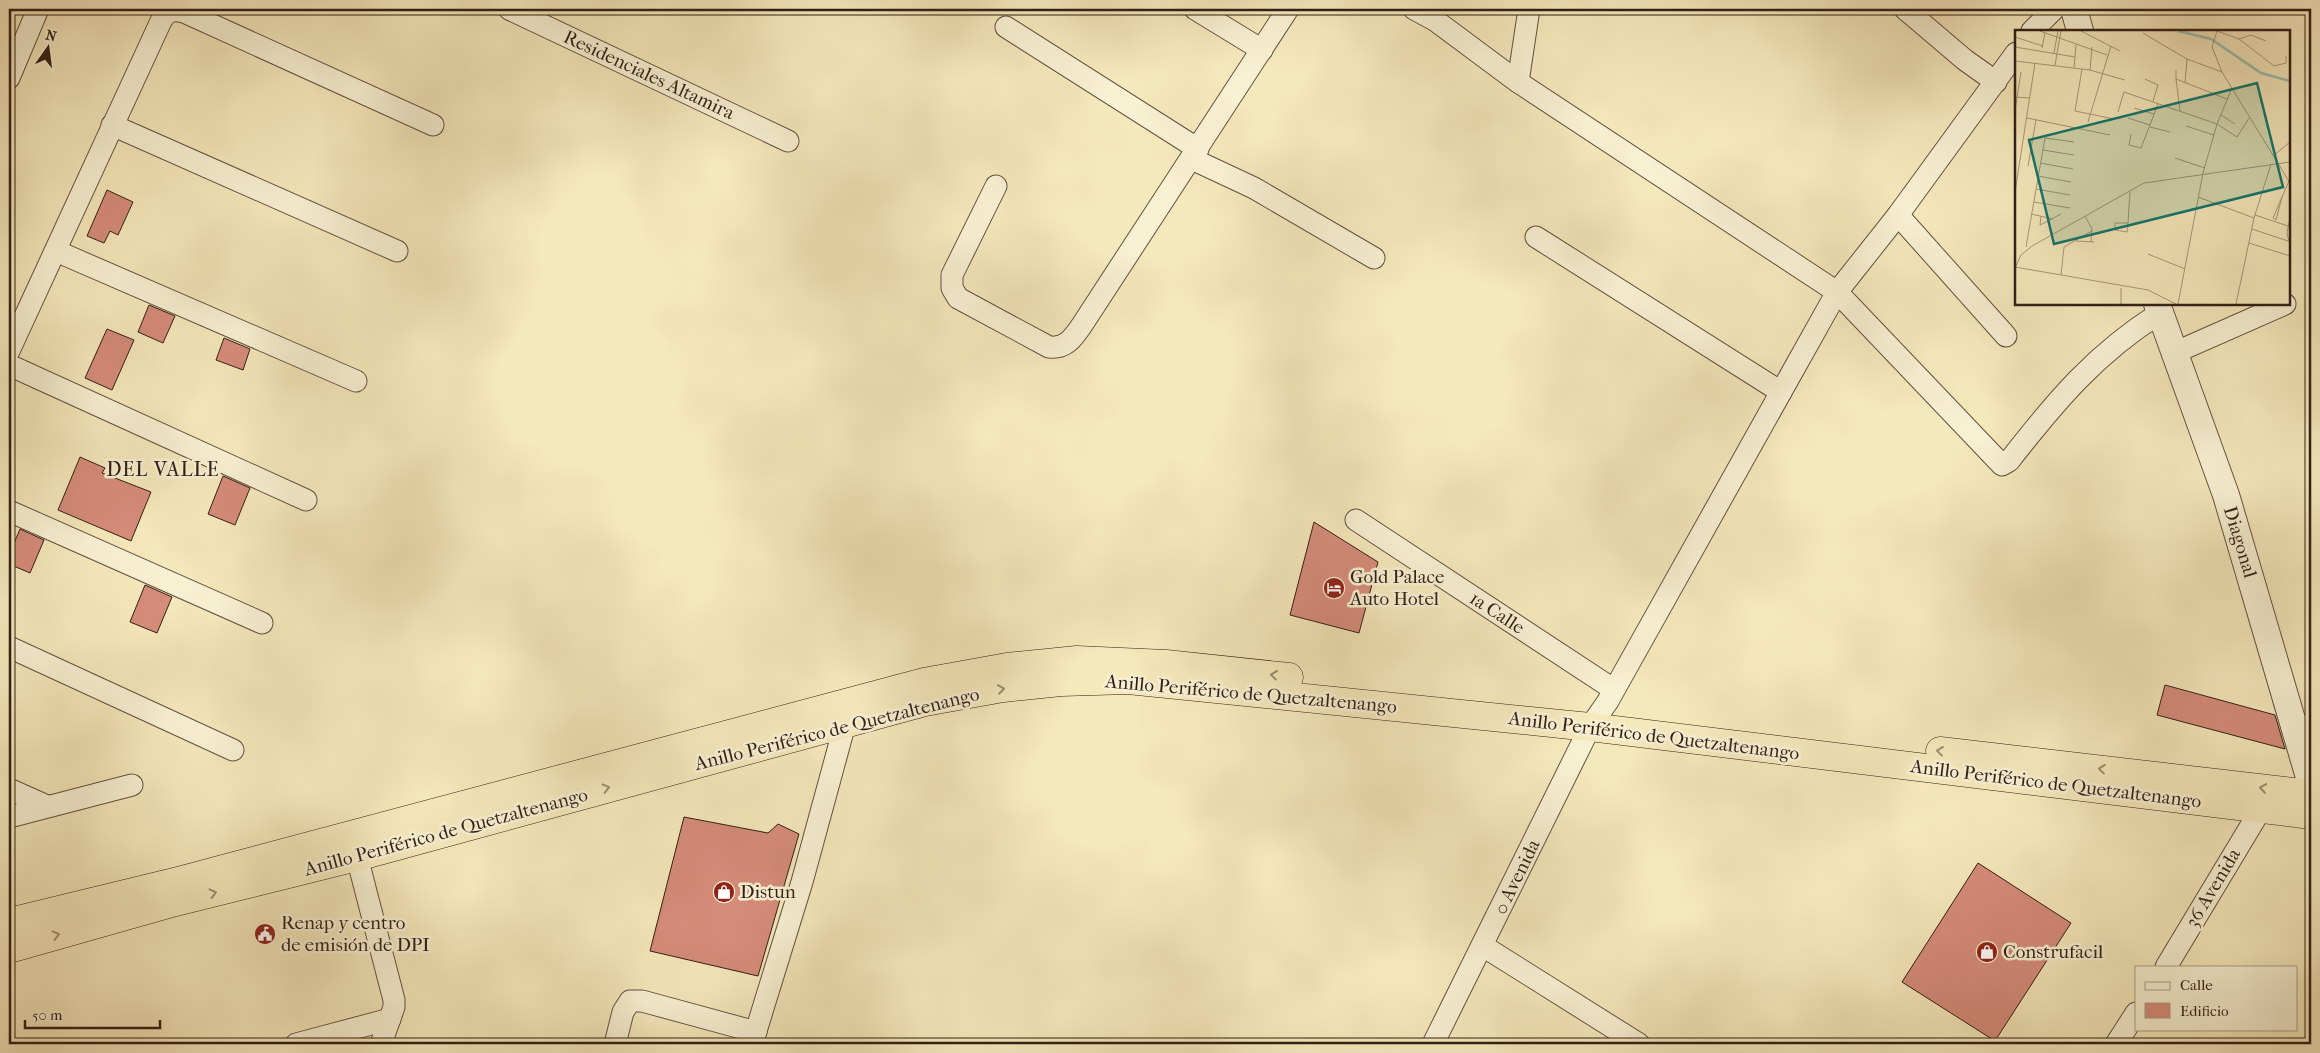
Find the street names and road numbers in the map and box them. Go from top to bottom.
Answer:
street label: Residenciales Altamira [560,26,738,124]
street label: Diagonal [2219,504,2261,580]
street label: 1a Calle [1465,587,1529,639]
street label: Anillo Periférico de Quetzaltenango [1103,670,1398,718]
street label: Anillo Periférico de Quetzaltenango [691,683,982,775]
street label: Anillo Periférico de Quetzaltenango [1506,707,1801,765]
street label: Anillo Periférico de Quetzaltenango [1908,755,2203,813]
street label: Anillo Periférico de Quetzaltenango [301,783,591,881]
street label: 0 Avenida [1489,836,1545,918]
street label: 36 Avenida [2181,844,2245,931]

